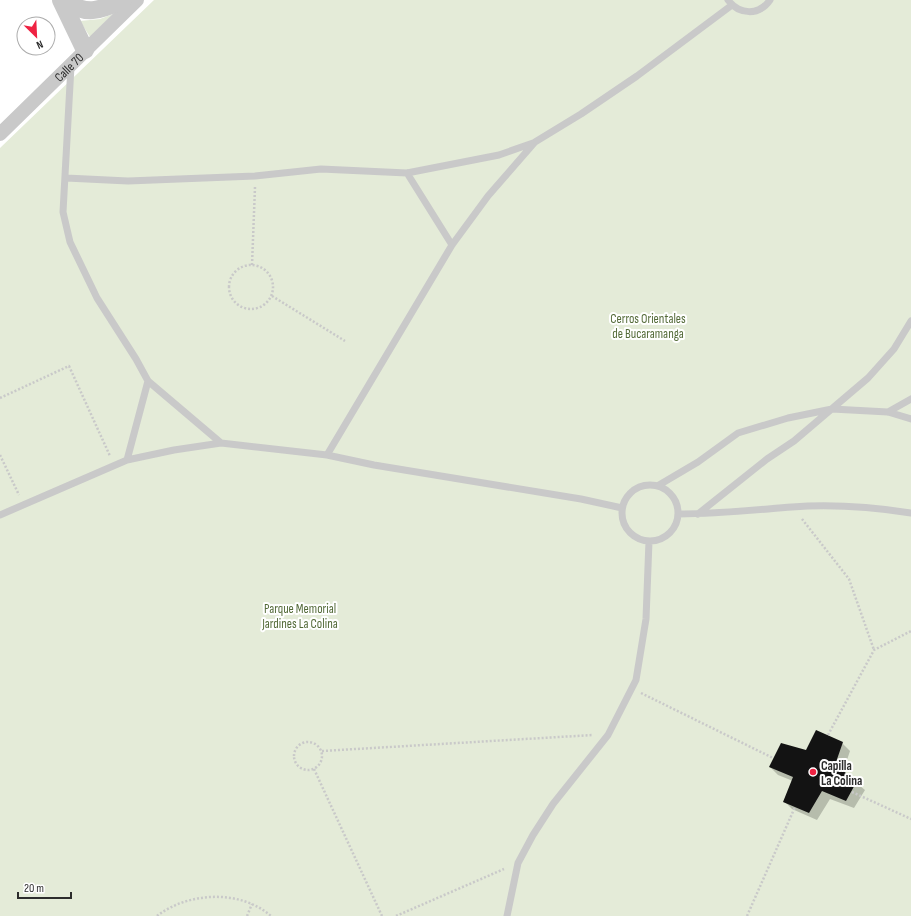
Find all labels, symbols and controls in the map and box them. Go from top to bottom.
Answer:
north arrow [16,16,56,56]
text: N [34,38,45,52]
street label: Calle 70 [51,50,87,85]
park label: Cerros Orientales de Bucaramanga [610,311,686,342]
park label: Parque Memorial Jardines La Colina [261,601,338,632]
place label: Capilla La Colina [821,758,862,789]
marker: Capilla La Colina [808,767,818,777]
scale bar [18,874,71,900]
text: 20 m [24,881,44,896]

